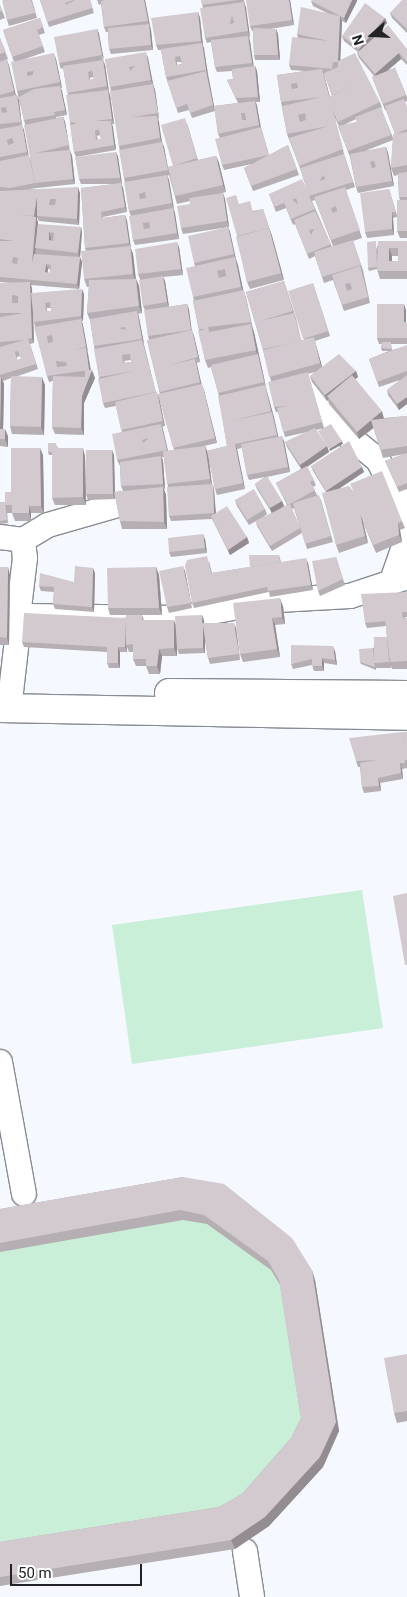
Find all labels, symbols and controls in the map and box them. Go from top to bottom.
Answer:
north arrow [347,10,397,60]
text: N [349,33,367,47]
scale bar [12,1554,145,1586]
text: 50 m [18,1564,52,1582]

